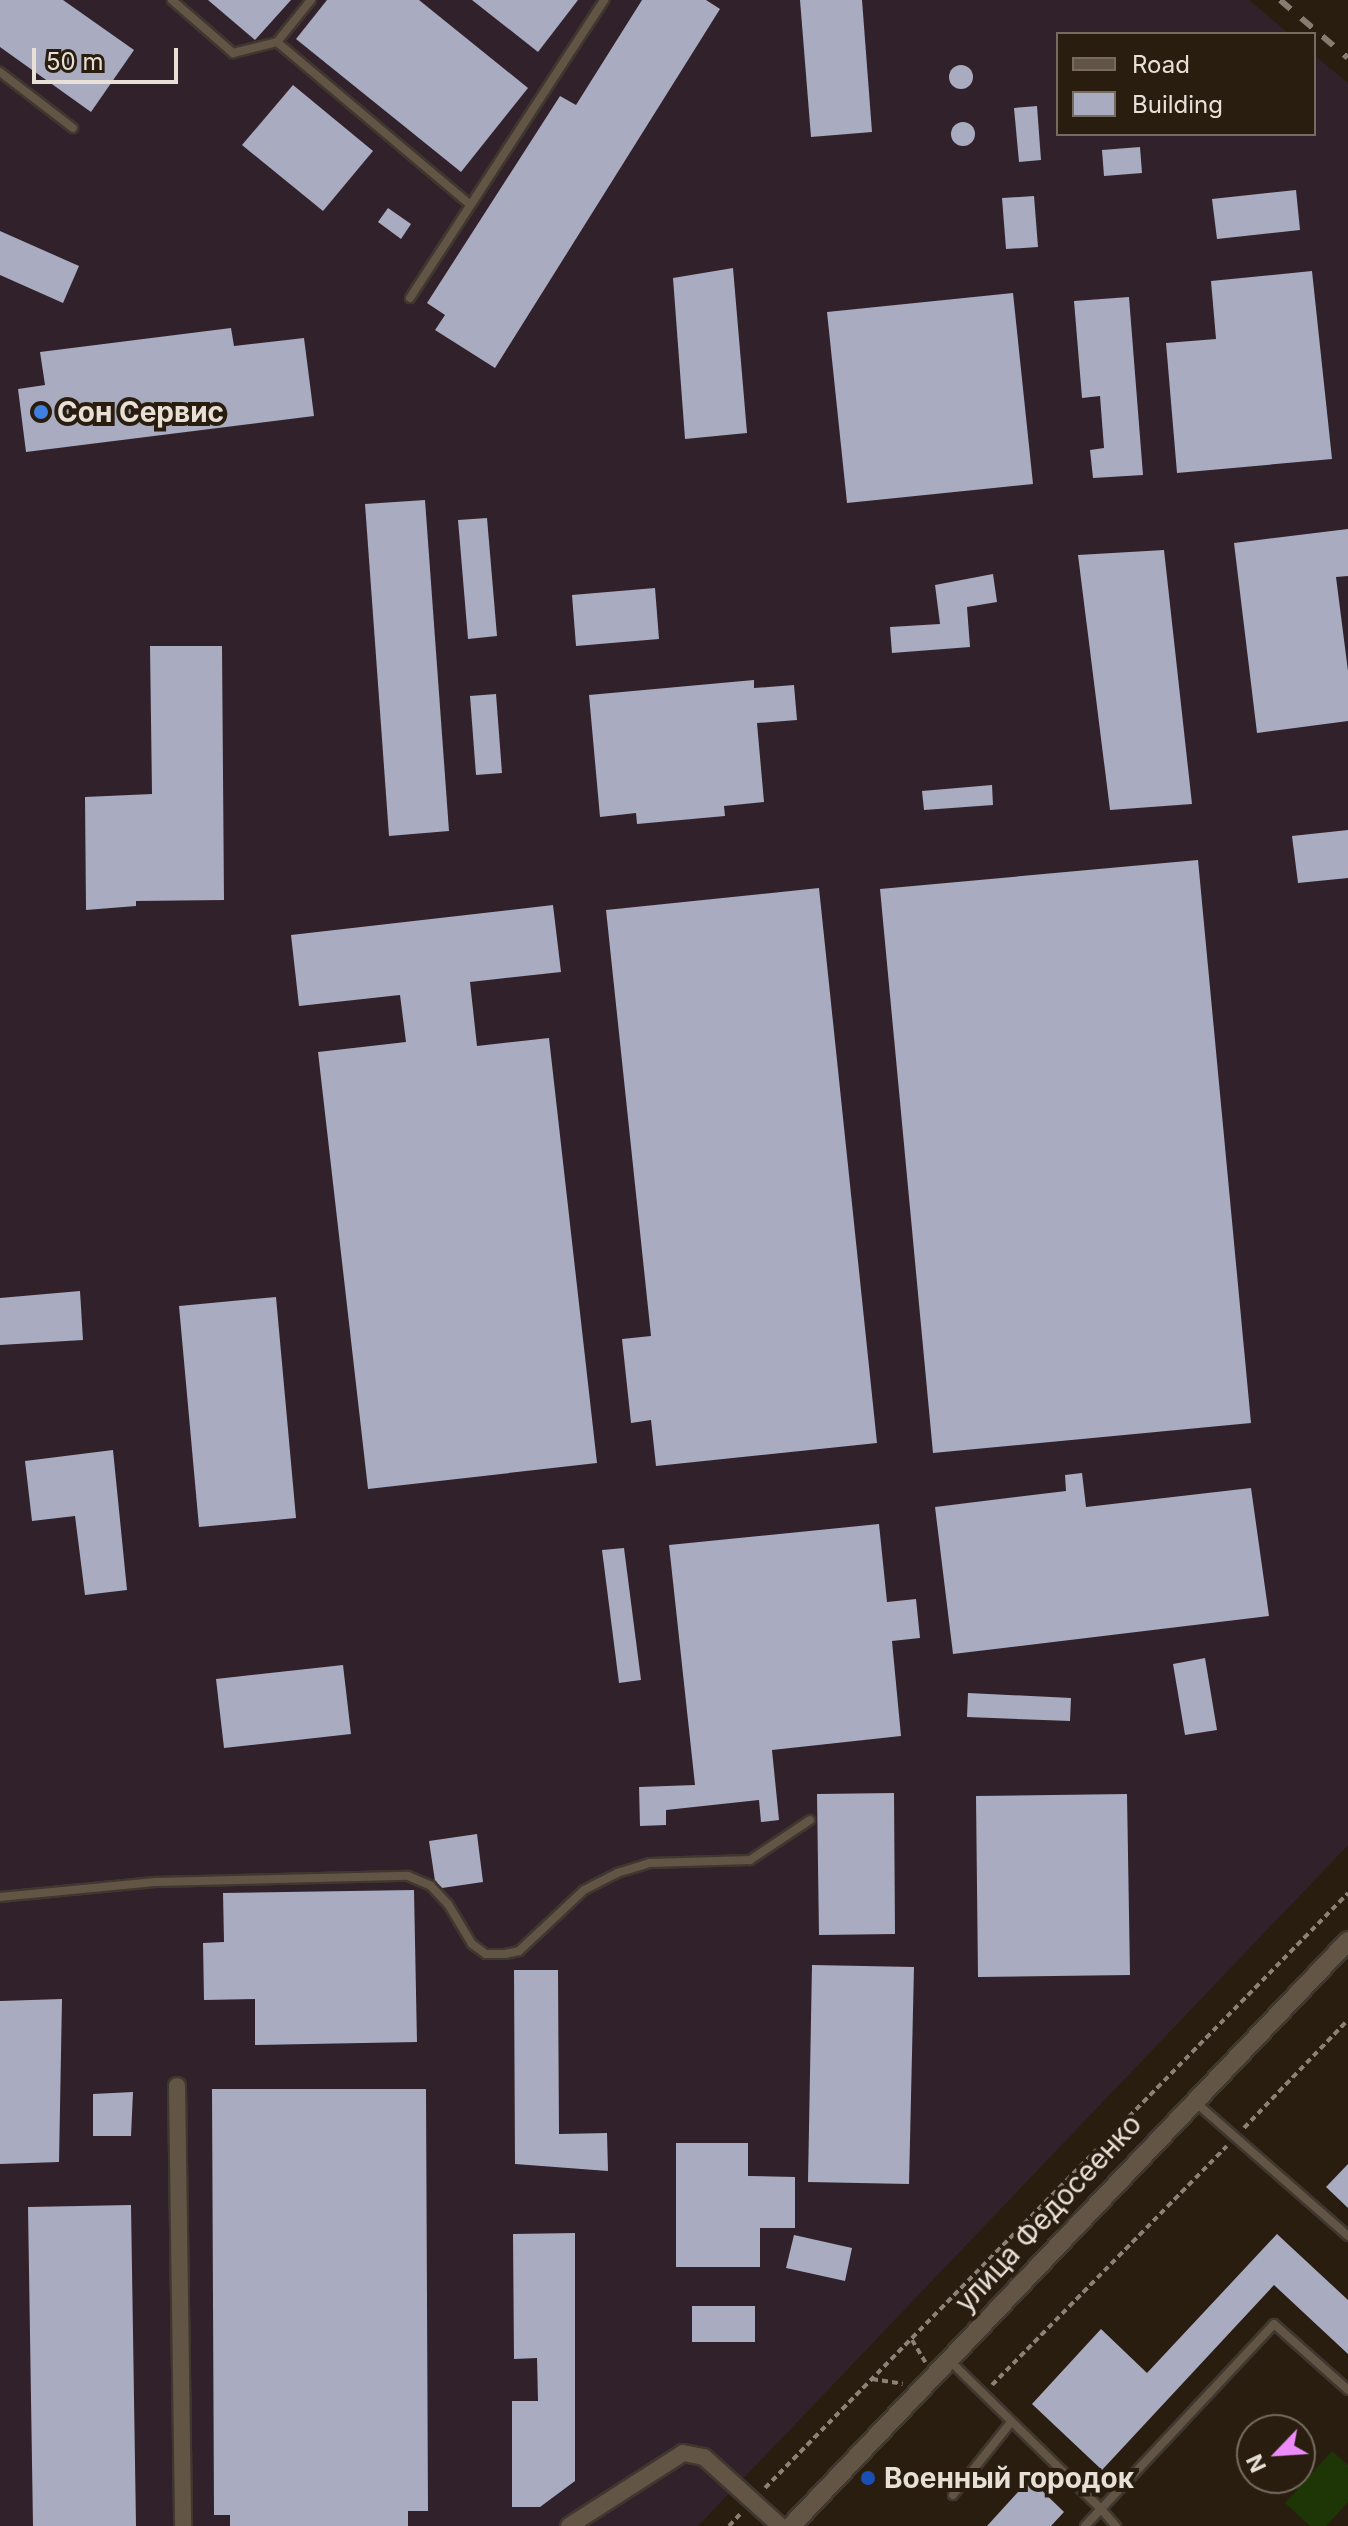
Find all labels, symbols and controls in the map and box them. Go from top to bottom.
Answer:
scale bar [36,32,182,82]
legend [1056,32,1316,136]
text: 50 m [46,47,104,76]
text: Road [1132,50,1190,79]
text: Building [1132,90,1223,119]
place label: Сон Сервис [57,395,224,429]
marker: Сон Сервис [32,403,50,421]
street label: улица Федосеенко [948,2107,1148,2319]
north arrow [1236,2414,1316,2494]
text: N [1241,2450,1271,2476]
place label: Военный городок [884,2461,1134,2495]
marker: Военный городок [859,2469,877,2487]

